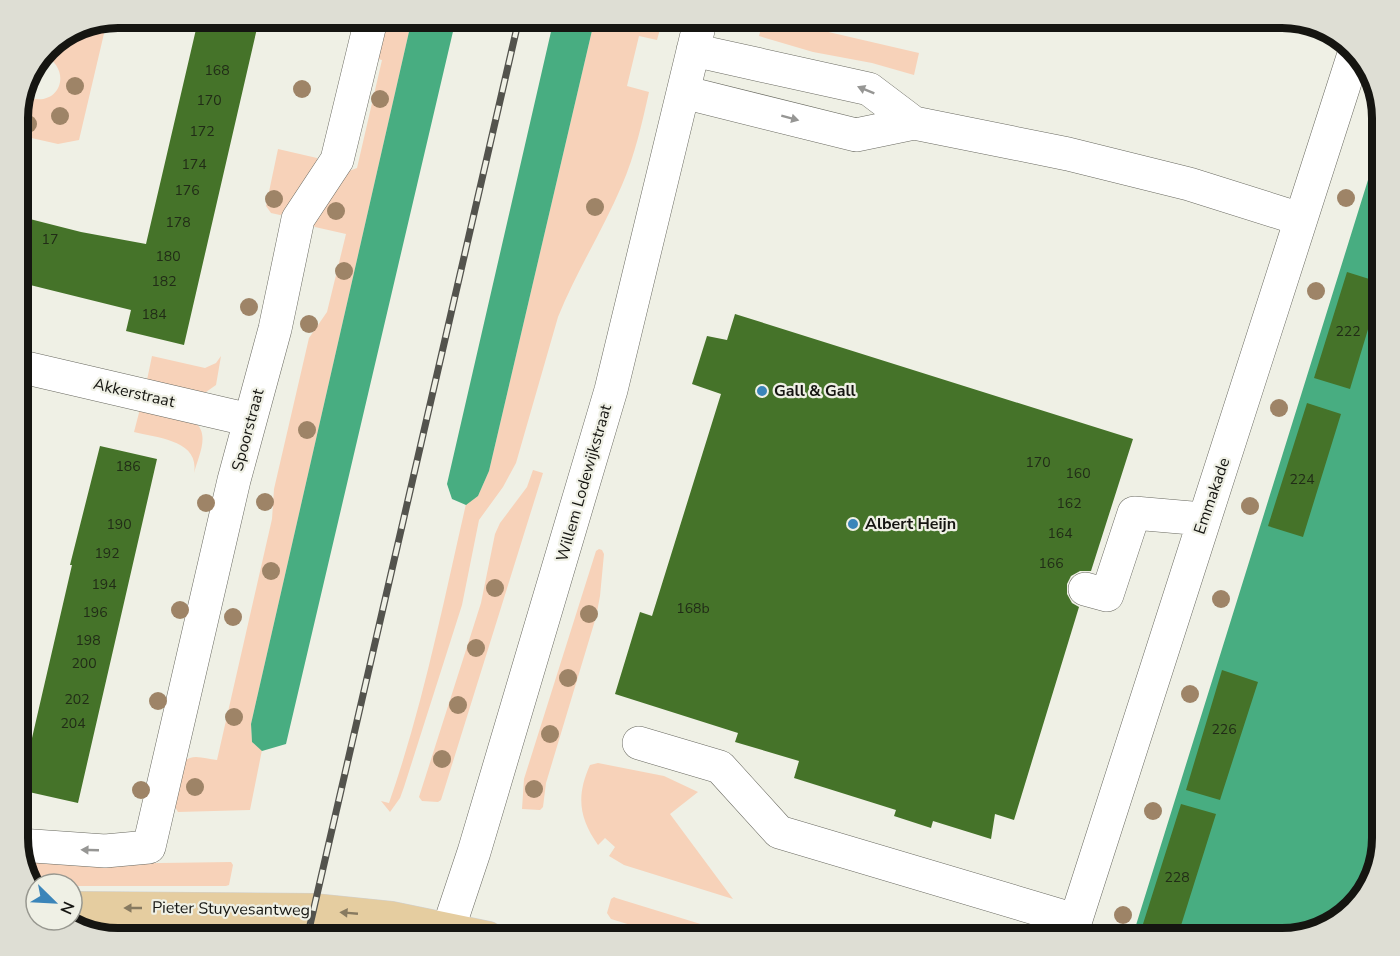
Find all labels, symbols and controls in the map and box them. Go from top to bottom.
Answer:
house number: 168 [204,61,230,80]
one-way arrow [856,85,874,95]
house number: 170 [196,91,222,110]
one-way arrow [781,114,799,123]
house number: 172 [189,122,215,141]
house number: 174 [181,155,207,174]
house number: 176 [174,181,200,200]
house number: 178 [165,213,191,232]
house number: 17 [42,230,58,249]
house number: 180 [155,247,181,266]
house number: 182 [151,272,177,291]
house number: 184 [141,305,167,324]
house number: 222 [1335,322,1361,341]
street label: Akkerstraat [91,373,177,413]
place label: Gall & Gall [774,380,856,402]
marker: Gall & Gall [755,384,769,398]
street label: Spoorstraat [226,386,270,473]
street label: Willem Lodewijkstraat [551,401,617,564]
house number: 170 [1025,453,1051,472]
street label: Emmakade [1189,455,1235,537]
house number: 186 [115,457,141,476]
house number: 160 [1065,464,1091,483]
house number: 224 [1289,470,1315,489]
house number: 162 [1056,494,1082,513]
place label: Albert Heijn [865,513,956,535]
house number: 190 [106,515,132,534]
marker: Albert Heijn [846,517,860,531]
house number: 164 [1047,524,1073,543]
house number: 192 [94,544,120,563]
house number: 166 [1038,554,1064,573]
house number: 194 [91,575,117,594]
house number: 168b [676,599,710,618]
house number: 196 [82,603,108,622]
house number: 198 [75,631,101,650]
house number: 200 [71,654,97,673]
house number: 202 [64,690,90,709]
house number: 204 [60,714,86,733]
house number: 226 [1211,720,1237,739]
one-way arrow [81,845,100,855]
house number: 228 [1164,868,1190,887]
north arrow [24,872,84,932]
street label: Pieter Stuyvesantweg [152,897,310,921]
text: N [54,898,79,918]
one-way arrow [124,903,143,913]
one-way arrow [340,908,359,918]

